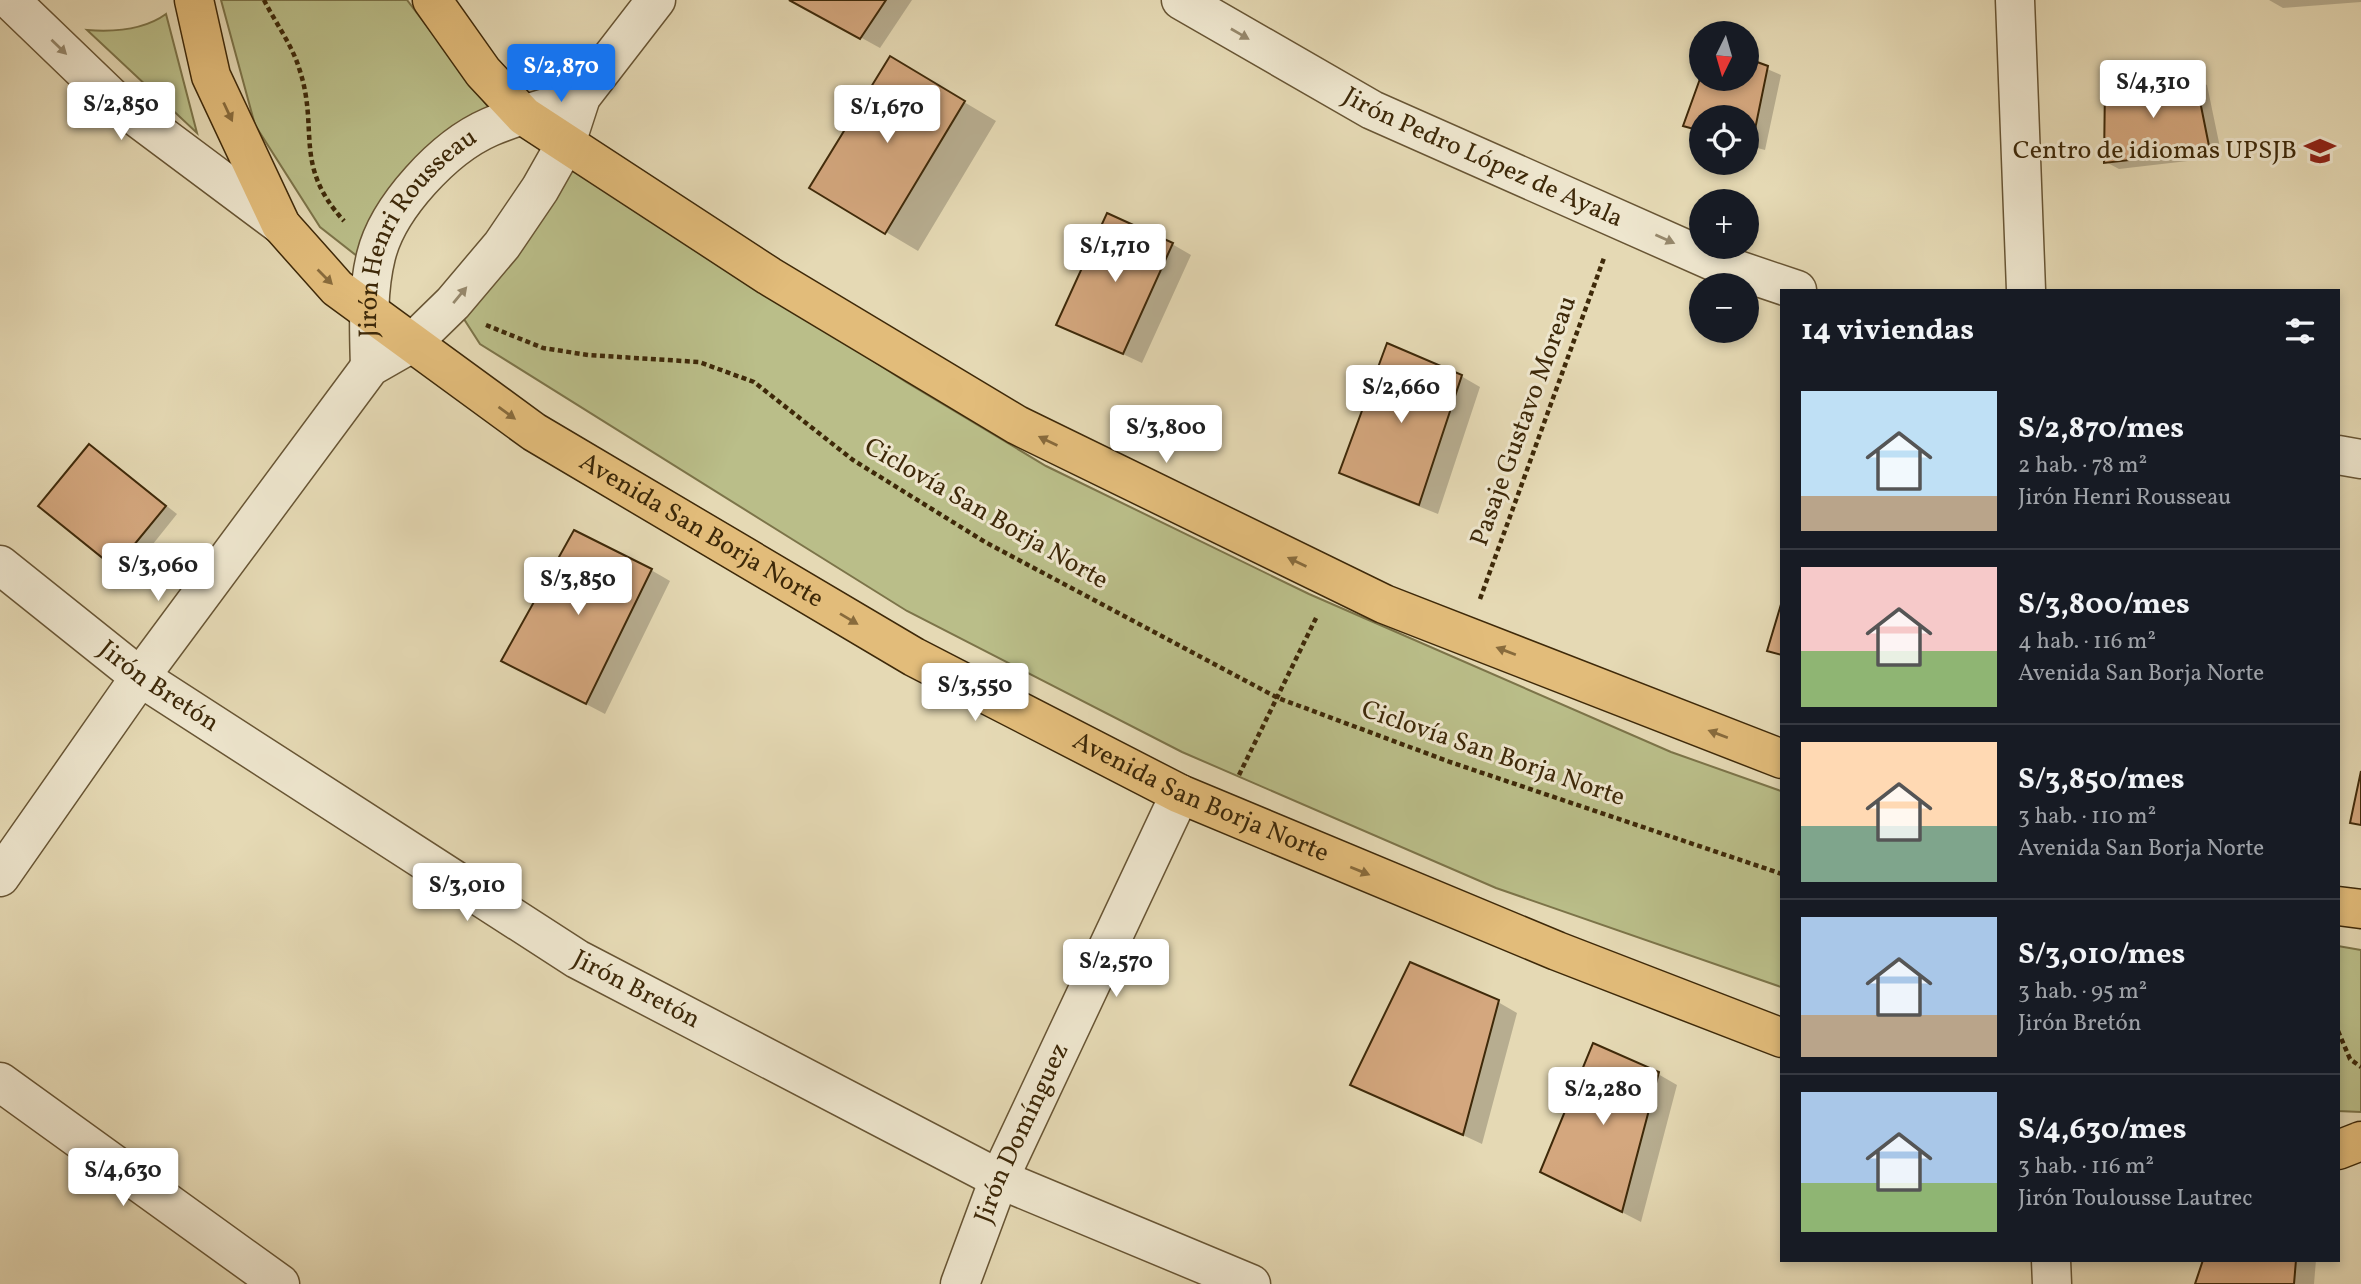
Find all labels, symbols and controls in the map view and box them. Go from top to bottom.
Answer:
north arrow [1689,21,1759,91]
map controls [1689,21,1759,343]
one-way arrow [1231,28,1250,40]
one-way arrow [50,39,67,55]
pin: S/2,870 [496,44,626,104]
text: S/2,870 [523,51,599,83]
pin: S/4,310 [2088,60,2218,120]
text: S/4,310 [2116,67,2190,99]
street label: Jirón Pedro López de Ayala [1336,79,1628,237]
pin: S/2,850 [56,82,186,142]
pin: S/1,670 [822,86,952,145]
text: S/2,850 [83,89,159,121]
text: S/1,670 [850,92,924,124]
one-way arrow [222,102,233,122]
button: locate [1689,105,1759,175]
street label: Jirón Henri Rousseau [351,120,484,338]
place label: Centro de idiomas UPSJB [2013,133,2297,169]
school or university icon: Centro de idiomas UPSJB [2303,134,2337,168]
button: + [1689,189,1759,259]
pin: S/1,710 [1050,224,1180,284]
text: S/1,710 [1080,231,1150,263]
one-way arrow [1655,233,1675,245]
one-way arrow [317,268,333,285]
button: − [1689,273,1759,343]
one-way arrow [452,286,467,303]
street label: Pasaje Gustavo Moreau [1462,291,1586,551]
text: 14 viviendas [1801,310,1974,352]
icon: filters [2281,312,2319,350]
pin: S/2,660 [1336,366,1466,425]
text: S/2,660 [1362,372,1440,404]
one-way arrow [498,406,517,420]
pin: S/3,800 [1101,406,1231,465]
text: S/2,870/mes [2018,408,2184,450]
text: S/3,800 [1126,412,1206,444]
icon: home [1857,419,1941,503]
street label: Ciclovía San Borja Norte [857,429,1115,599]
one-way arrow [1038,435,1058,446]
street label: Avenida San Borja Norte [572,445,830,617]
text: 2 hab. · 78 m² [2018,450,2147,482]
text: Jirón Henri Rousseau [2018,482,2231,514]
pin: S/3,060 [93,544,223,603]
text: S/3,060 [118,550,198,582]
one-way arrow [1287,557,1307,568]
pin: S/3,850 [513,558,643,617]
text: S/3,850 [540,564,616,596]
text: S/3,800/mes [2018,584,2190,626]
icon: home [1857,595,1941,679]
one-way arrow [839,613,859,625]
text: 4 hab. · 116 m² [2018,626,2156,658]
street label: Jirón Bretón [90,632,226,741]
one-way arrow [1495,646,1516,657]
text: Avenida San Borja Norte [2018,658,2264,690]
pin: S/3,550 [910,664,1040,723]
text: S/3,550 [938,670,1012,702]
street label: Ciclovía San Borja Norte [1356,692,1630,816]
street label: Avenida San Borja Norte [1066,724,1334,872]
one-way arrow [1707,729,1728,740]
text: S/3,850/mes [2018,759,2185,801]
icon: home [1857,770,1941,854]
text: 3 hab. · 110 m² [2018,801,2156,833]
text: Avenida San Borja Norte [2018,833,2264,865]
pin: S/3,010 [402,864,532,923]
one-way arrow [1350,865,1371,876]
text: S/3,010 [429,870,505,902]
text: S/3,010/mes [2018,934,2185,976]
pin: S/2,570 [1051,940,1181,999]
street label: Jirón Bretón [566,942,706,1038]
icon: home [1857,945,1941,1029]
text: S/2,570 [1079,946,1153,978]
text: 3 hab. · 95 m² [2018,976,2147,1008]
text: Jirón Bretón [2018,1008,2141,1040]
street label: Jirón Domínguez [966,1037,1078,1229]
pin: S/2,280 [1538,1068,1668,1127]
text: S/2,280 [1564,1074,1642,1106]
text: S/4,630/mes [2018,1109,2187,1151]
icon: home [1857,1120,1941,1204]
pin: S/4,630 [58,1148,188,1208]
text: 3 hab. · 116 m² [2018,1151,2154,1183]
text: S/4,630 [84,1155,162,1187]
text: Jirón Toulousse Lautrec [2018,1183,2253,1215]

